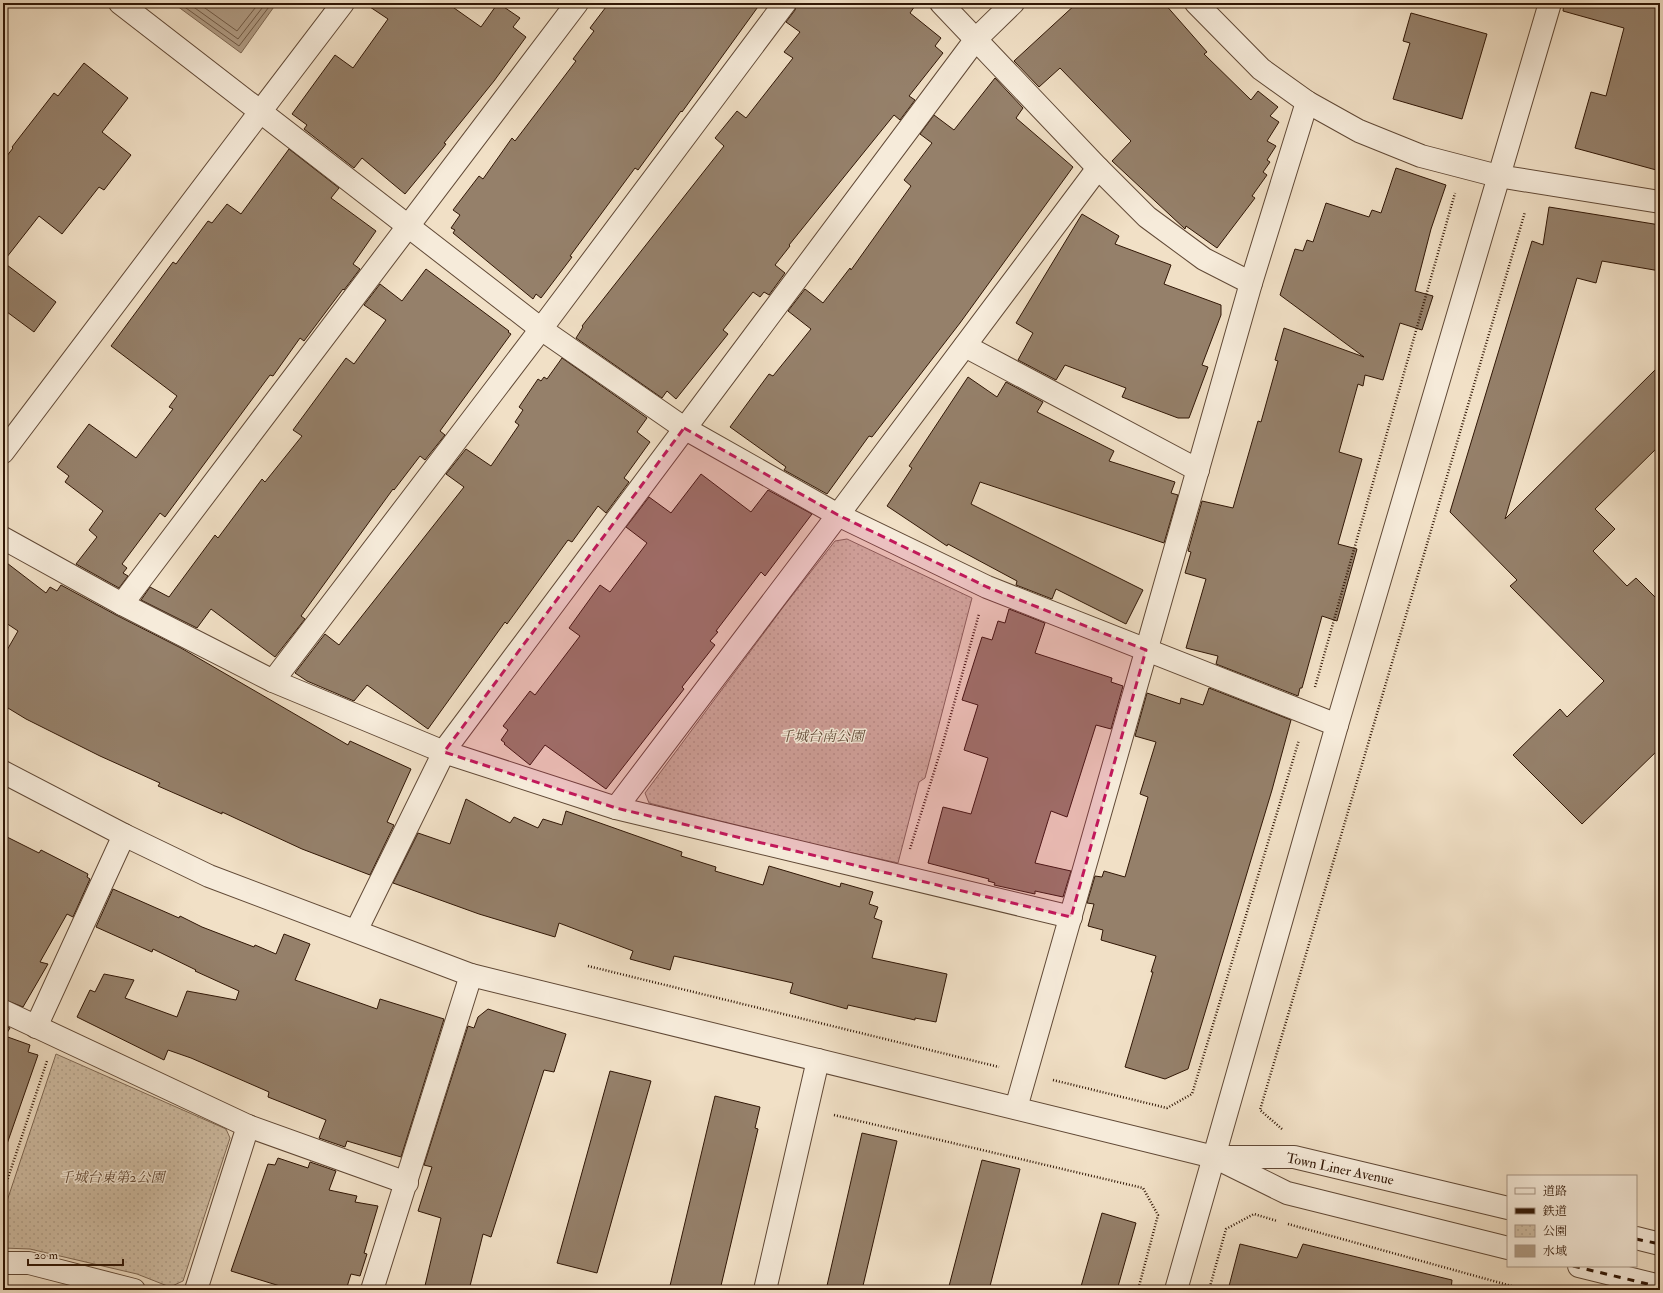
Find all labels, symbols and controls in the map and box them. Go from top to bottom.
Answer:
park label: 千城台南公園 [780,728,866,745]
street label: Town Liner Avenue [1285,1149,1396,1189]
park label: 千城台東第2公園 [59,1169,167,1186]
legend [1507,1175,1637,1267]
text: 道路 [1543,1184,1567,1199]
text: 鉄道 [1542,1204,1567,1219]
text: 公園 [1543,1224,1567,1239]
scale bar [28,1241,123,1267]
text: 水域 [1543,1244,1567,1259]
text: 20 m [34,1248,59,1263]

